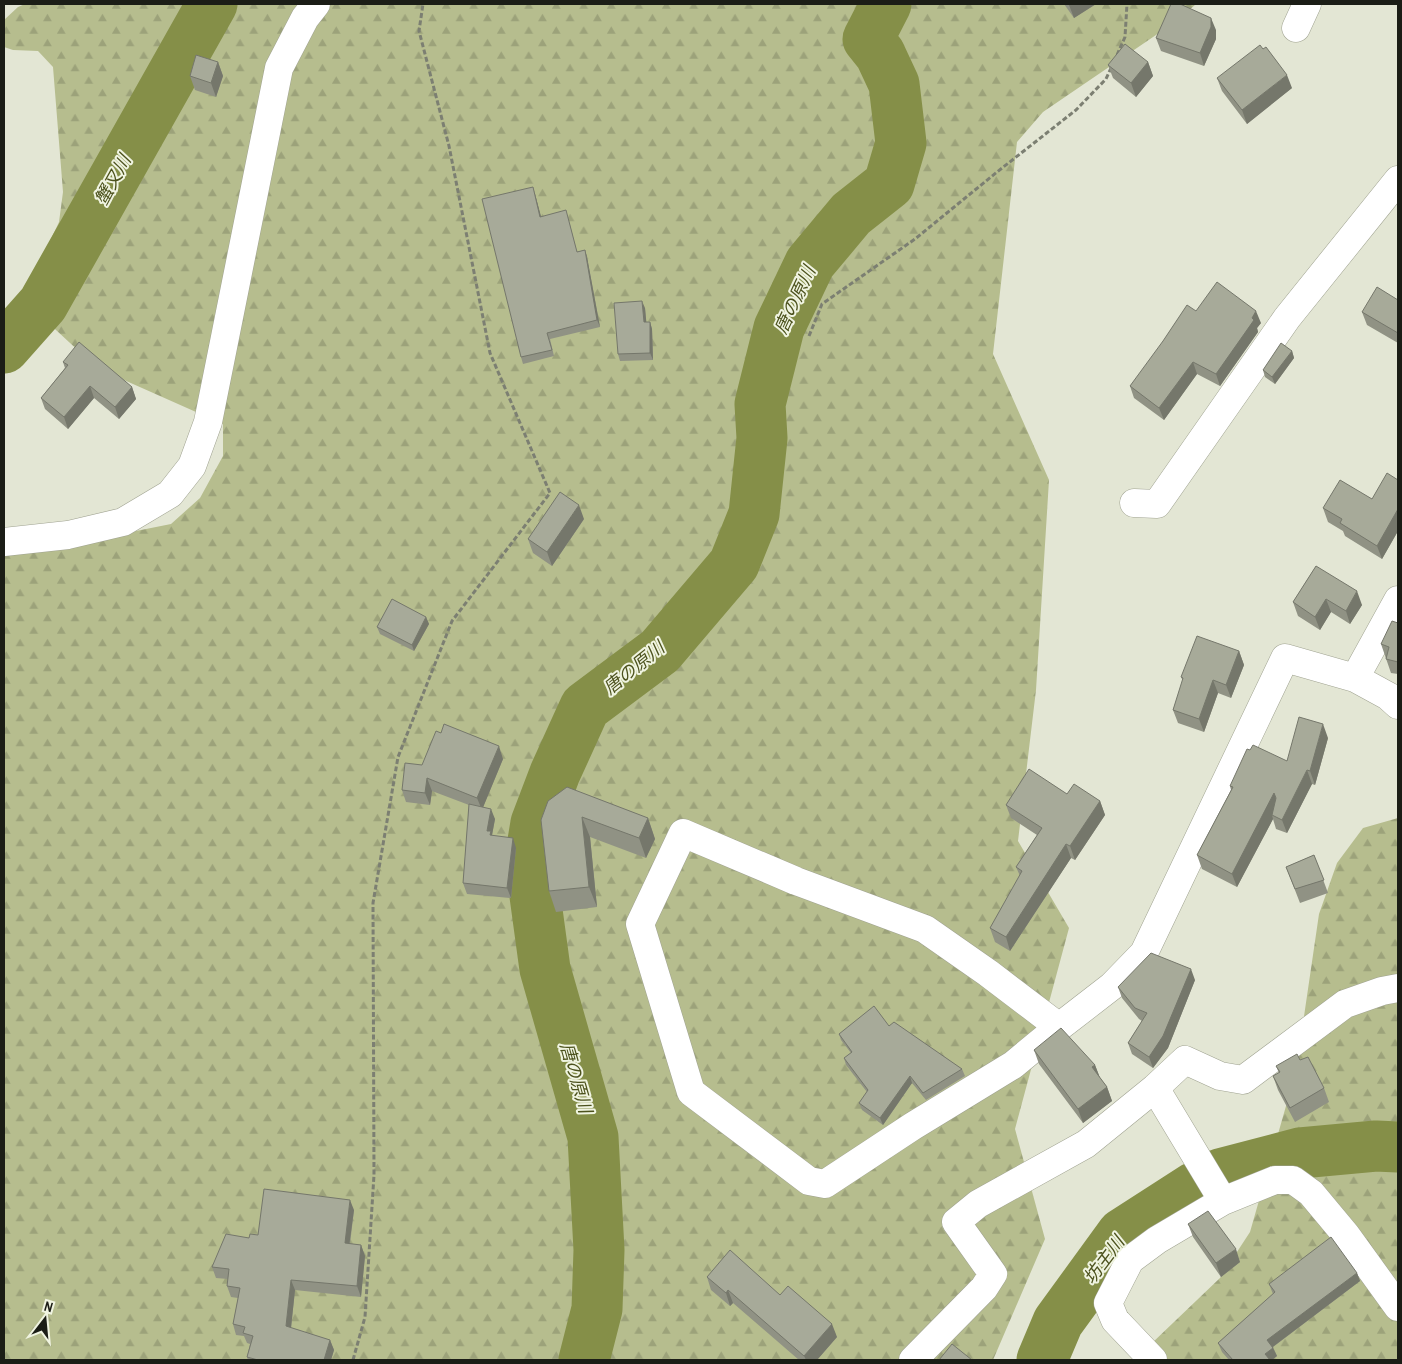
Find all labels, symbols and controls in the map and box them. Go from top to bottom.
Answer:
water label: 蟹又川 [89,148,138,209]
water label: 唐の原川 [768,260,822,338]
water label: 唐の原川 [598,634,671,700]
water label: 唐の原川 [555,1040,599,1118]
water label: 坊主川 [1077,1229,1131,1289]
north arrow [20,1294,70,1344]
text: N [42,1297,55,1316]

